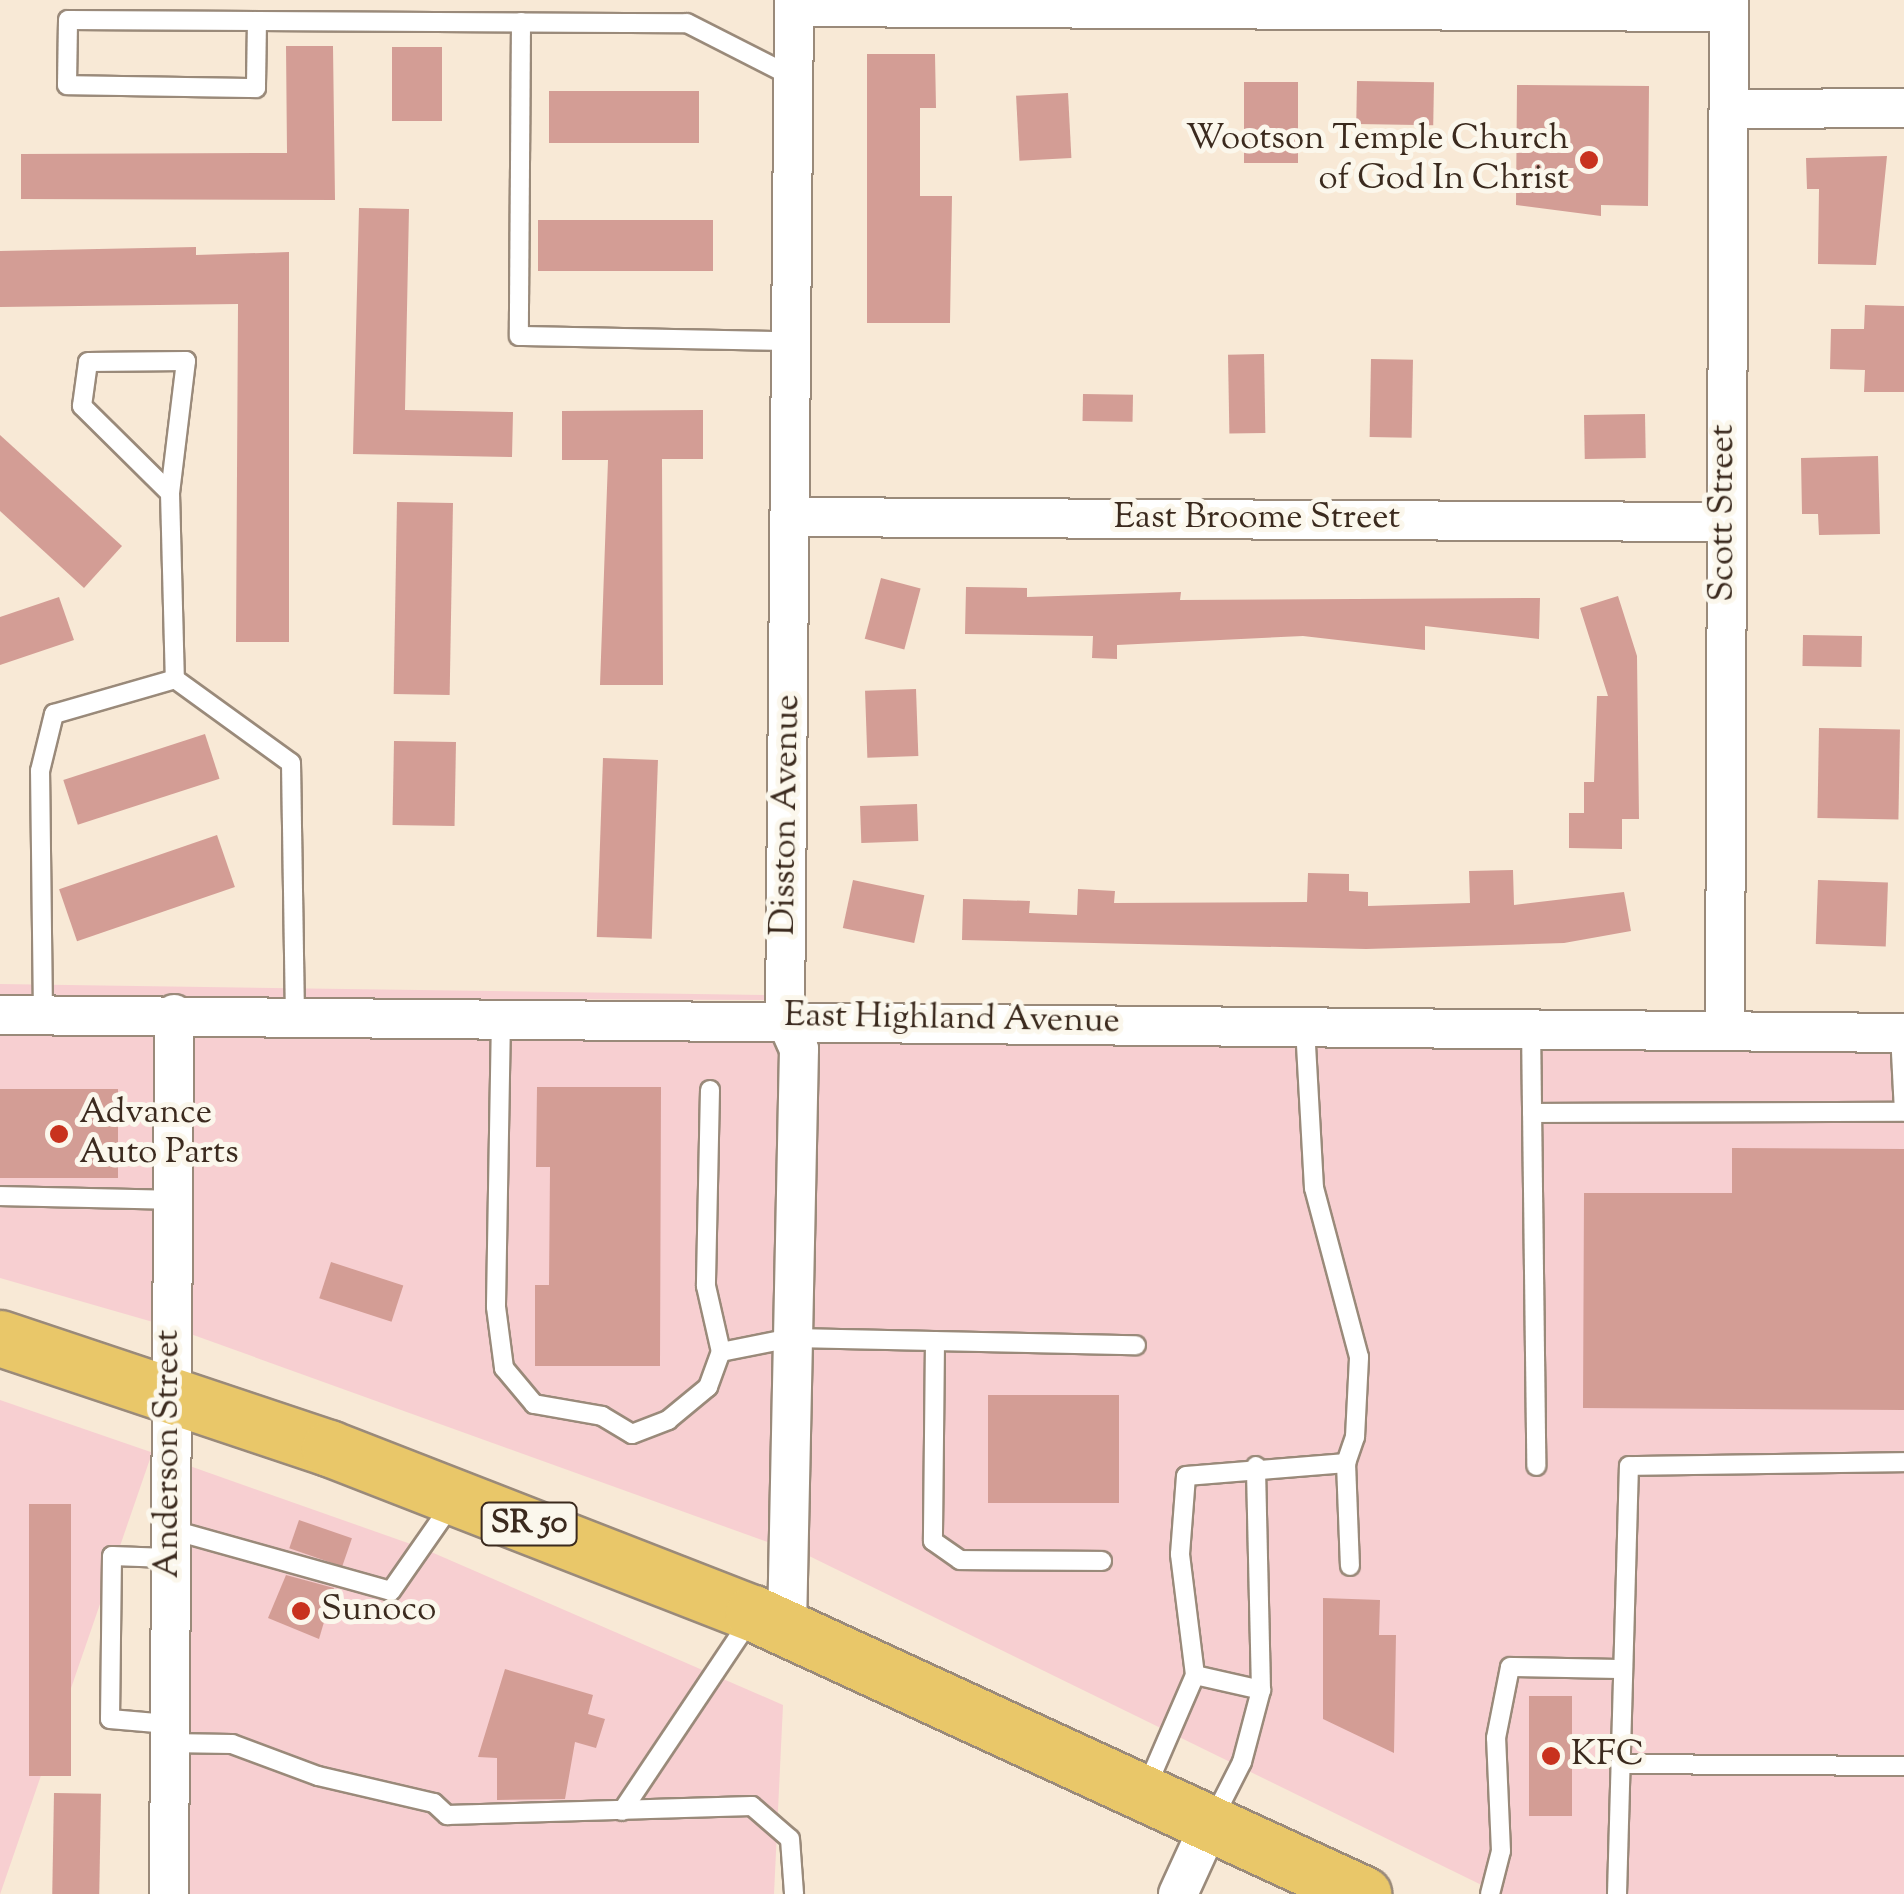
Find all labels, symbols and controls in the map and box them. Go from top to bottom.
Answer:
place label: Wootson Temple Church of God In Christ [1186,119,1569,201]
marker: Wootson Temple Church of God In Christ [1578,149,1600,171]
street label: Scott Street [1703,424,1745,602]
street label: East Broome Street [1114,498,1400,540]
street label: Disston Avenue [764,694,810,936]
street label: East Highland Avenue [784,996,1120,1044]
place label: Advance Auto Parts [79,1093,239,1175]
marker: Advance Auto Parts [48,1123,70,1145]
street label: Anderson Street [148,1329,190,1579]
road number: SR 50 [479,1497,579,1551]
place label: Sunoco [321,1590,436,1632]
marker: Sunoco [290,1600,312,1622]
place label: KFC [1571,1735,1644,1777]
marker: KFC [1540,1745,1562,1767]

